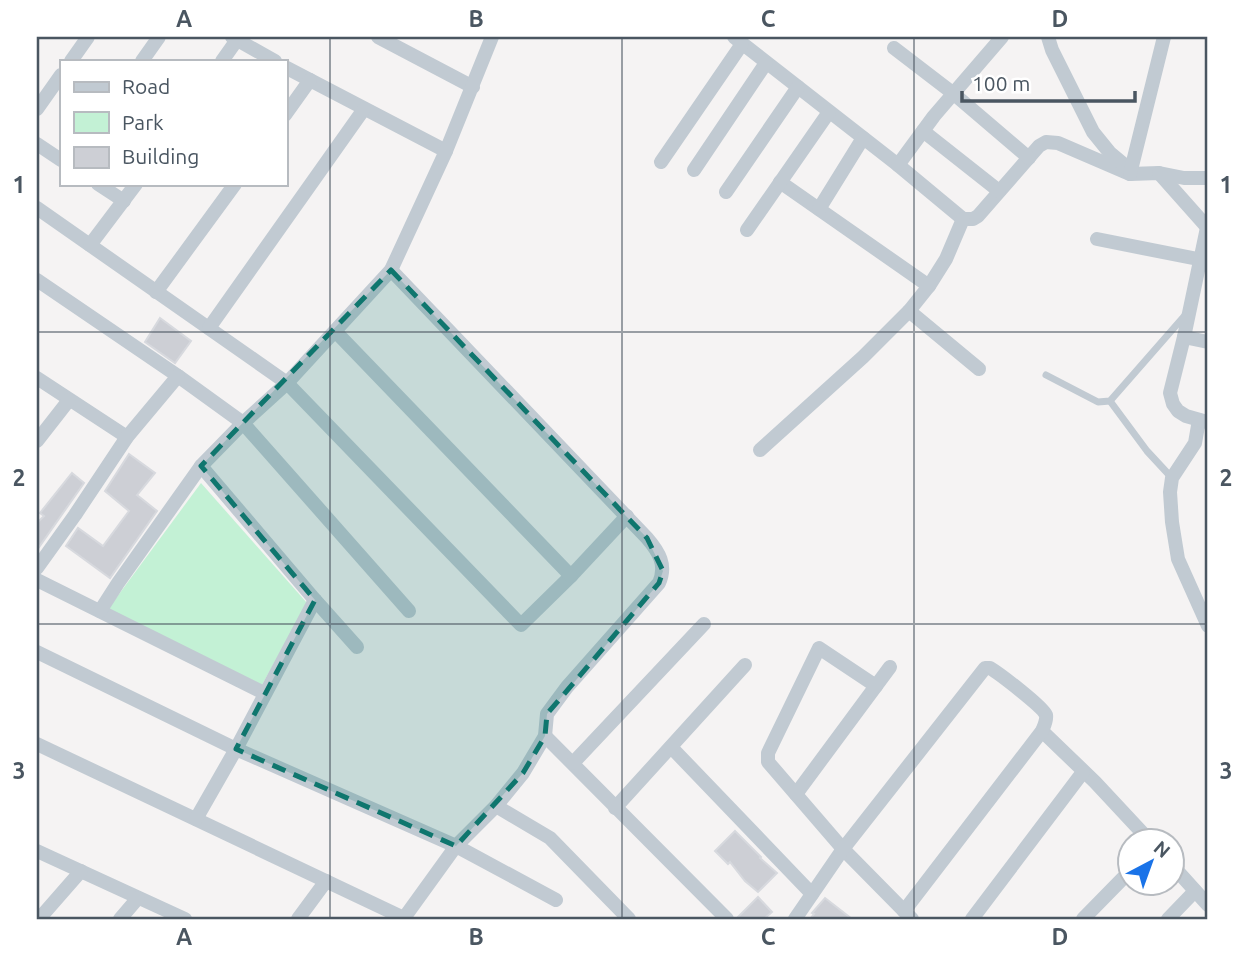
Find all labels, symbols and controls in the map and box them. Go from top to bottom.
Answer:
text: A [176,6,192,31]
text: B [468,6,484,31]
text: C [761,6,776,31]
text: D [1052,6,1068,31]
legend [60,60,287,186]
scale bar [962,60,1135,104]
text: 100 m [972,71,1030,95]
text: Road [122,74,170,98]
text: Park [122,110,164,134]
text: Building [122,144,199,168]
text: 1 [13,172,25,197]
text: 1 [1220,172,1232,197]
text: 2 [13,465,25,490]
text: 2 [1220,465,1232,490]
text: 3 [13,758,25,783]
text: 3 [1220,758,1232,783]
north arrow [1116,827,1186,897]
text: N [1150,836,1175,862]
text: A [176,924,192,949]
text: B [468,924,484,949]
text: C [761,924,776,949]
text: D [1052,924,1068,949]

